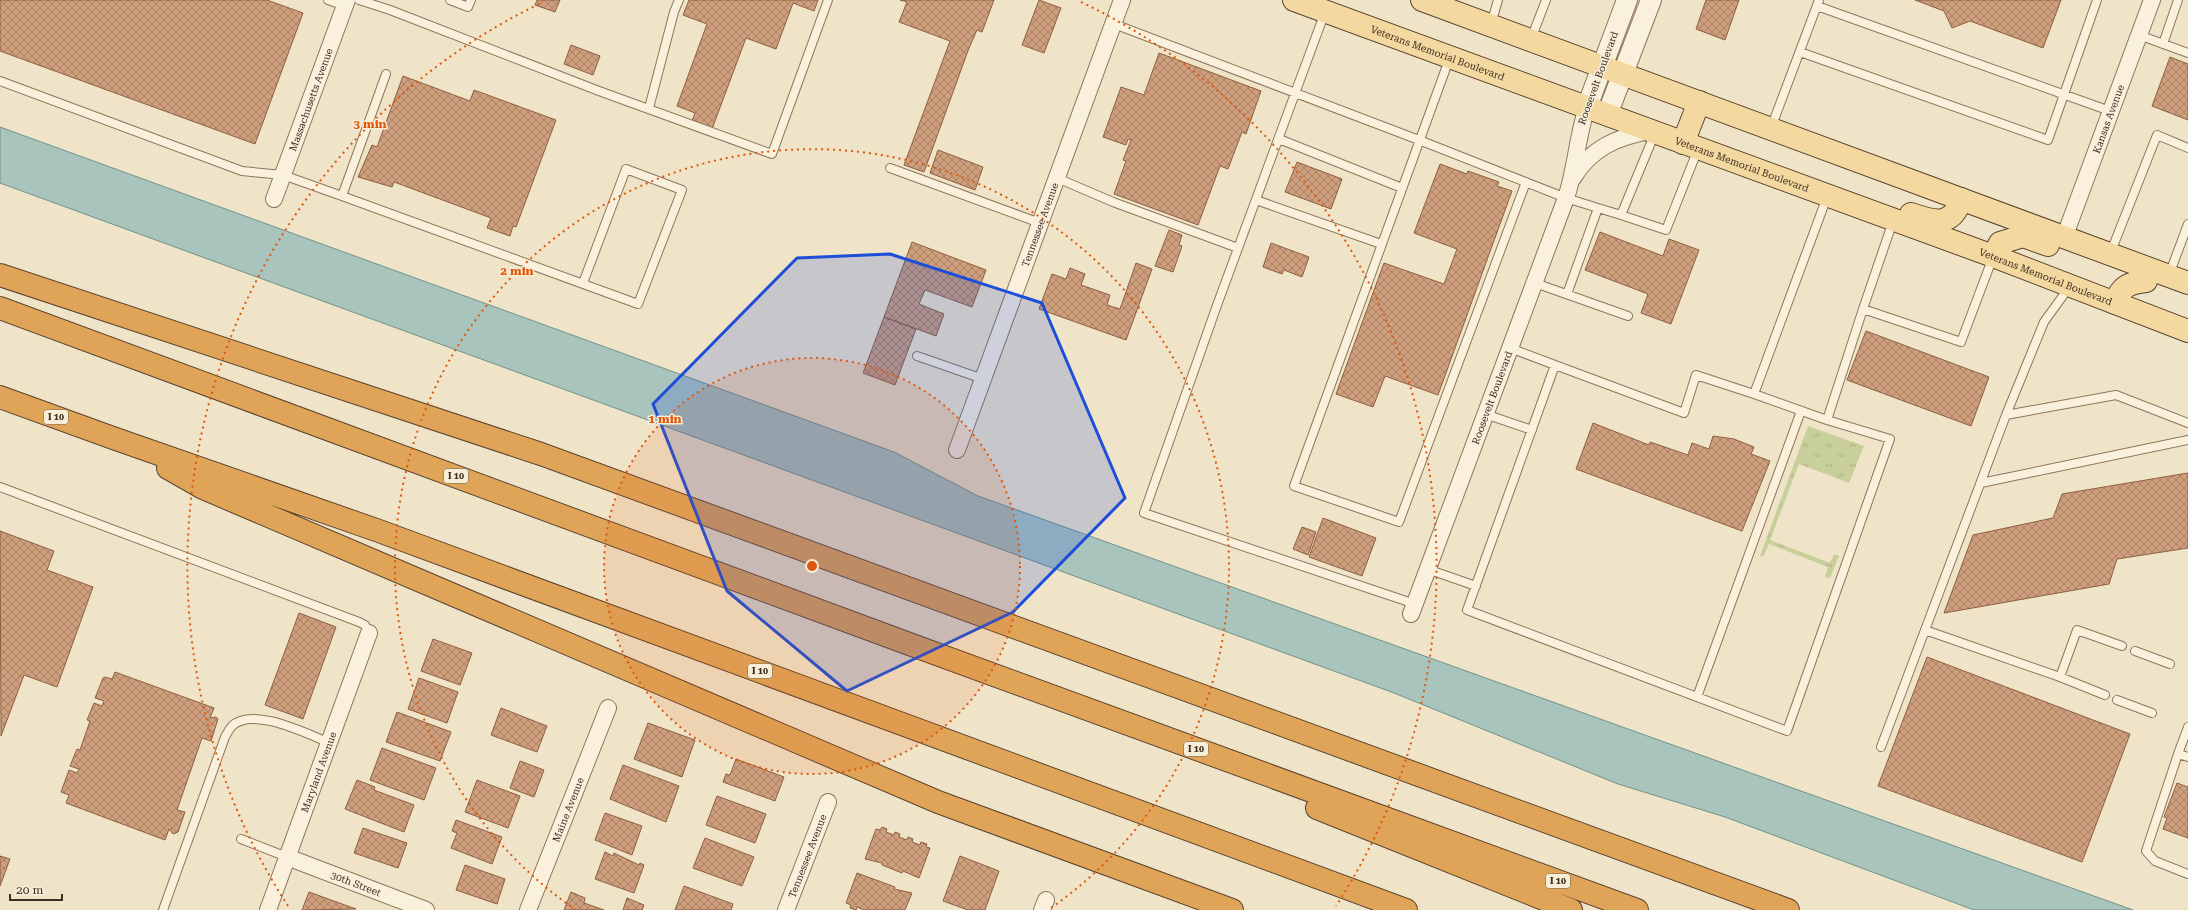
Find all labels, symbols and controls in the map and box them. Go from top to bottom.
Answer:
street label: Veterans Memorial Boulevard [1369,23,1507,82]
street label: Roosevelt Boulevard [1576,29,1620,126]
street label: Massachusetts Avenue [287,46,335,152]
street label: Kansas Avenue [2090,83,2126,155]
text: 3 min [353,117,387,131]
street label: Veterans Memorial Boulevard [1673,134,1811,194]
street label: Tennessee Avenue [1019,181,1060,268]
street label: Veterans Memorial Boulevard [1978,246,2115,307]
text: 2 min [500,264,534,278]
street label: Roosevelt Boulevard [1469,349,1514,446]
road number: I 10 [44,410,68,424]
text: 1 min [648,412,682,426]
road number: I 10 [444,469,468,483]
centre of rings [805,559,819,573]
road number: I 10 [748,664,772,678]
street label: Maryland Avenue [299,730,338,814]
road number: I 10 [1184,742,1208,756]
street label: Maine Avenue [550,775,586,843]
street label: Tennessee Avenue [786,812,828,899]
street label: 30th Street [330,869,383,898]
road number: I 10 [1546,874,1570,888]
scale bar [10,876,62,902]
text: 20 m [16,883,43,897]

